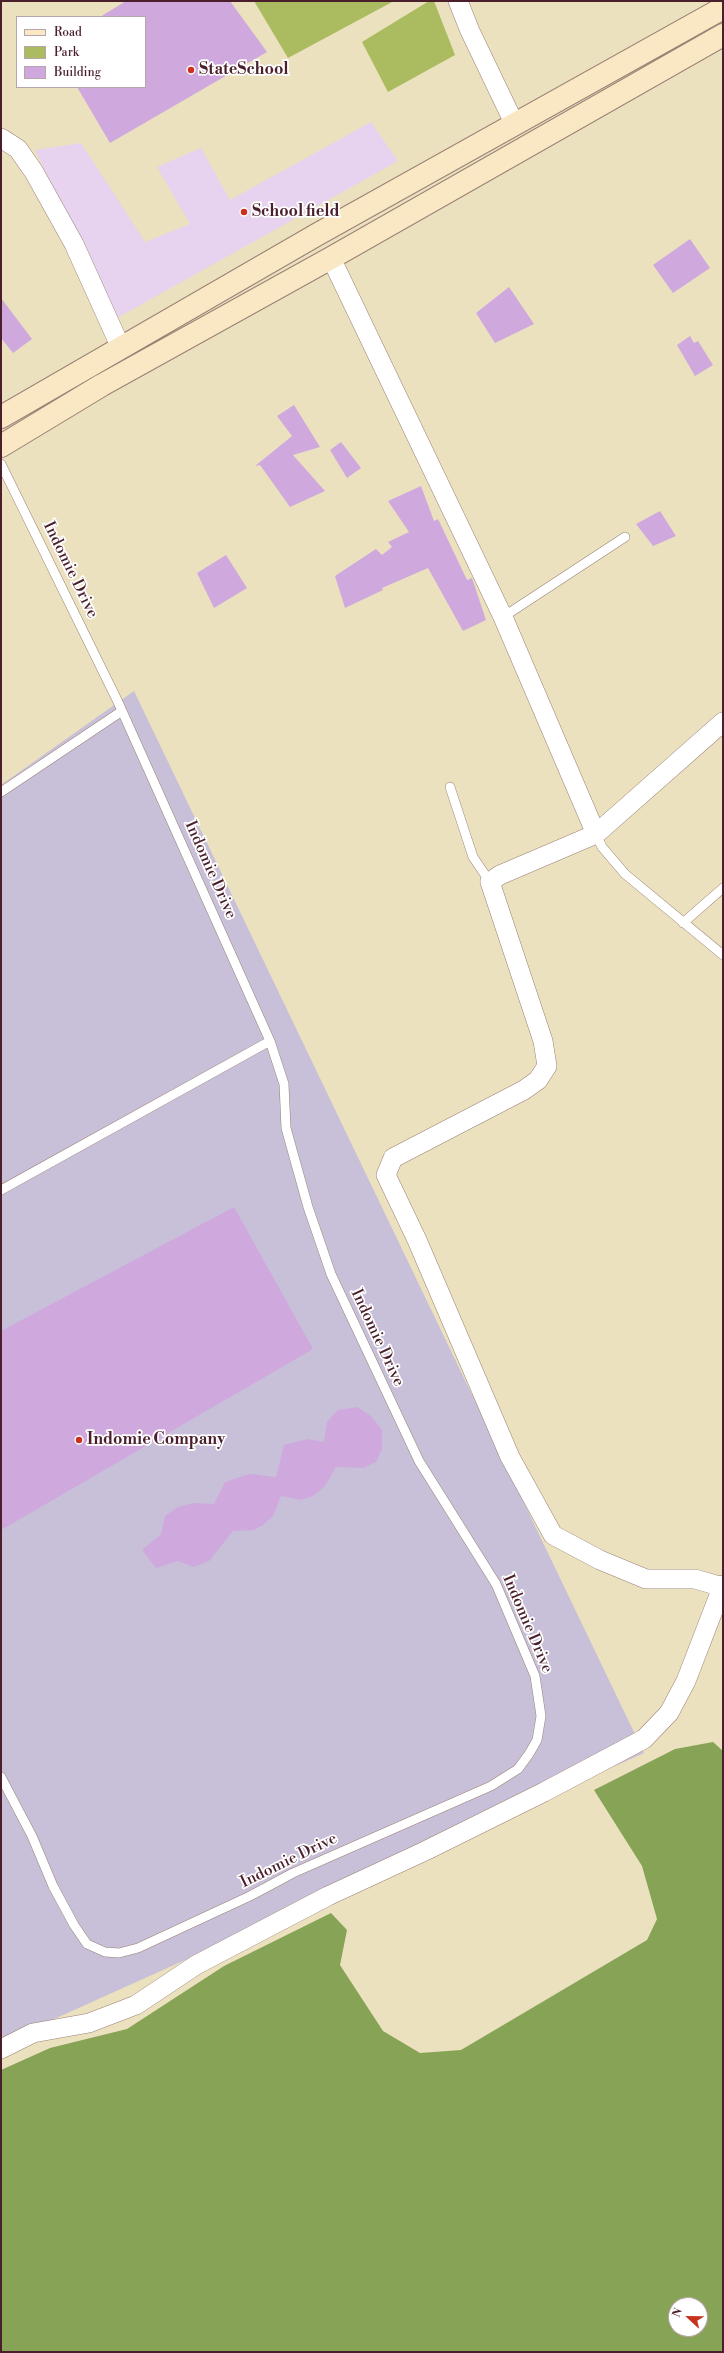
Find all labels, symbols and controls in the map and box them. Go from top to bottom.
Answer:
legend [16,16,146,88]
text: Road [54,25,82,40]
text: Park [54,45,79,60]
place label: StateSchool [199,60,289,80]
text: Building [54,65,101,80]
marker: StateSchool [186,65,196,75]
place label: School field [252,202,340,222]
marker: School field [239,207,249,217]
street label: Indomie Drive [38,519,102,621]
street label: Indomie Drive [180,818,240,922]
street label: Indomie Drive [346,1286,408,1390]
place label: Indomie Company [87,1430,225,1450]
marker: Indomie Company [74,1435,84,1445]
street label: Indomie Drive [498,1572,556,1676]
street label: Indomie Drive [238,1829,340,1893]
north arrow [668,2297,708,2337]
text: N [670,2306,686,2320]

